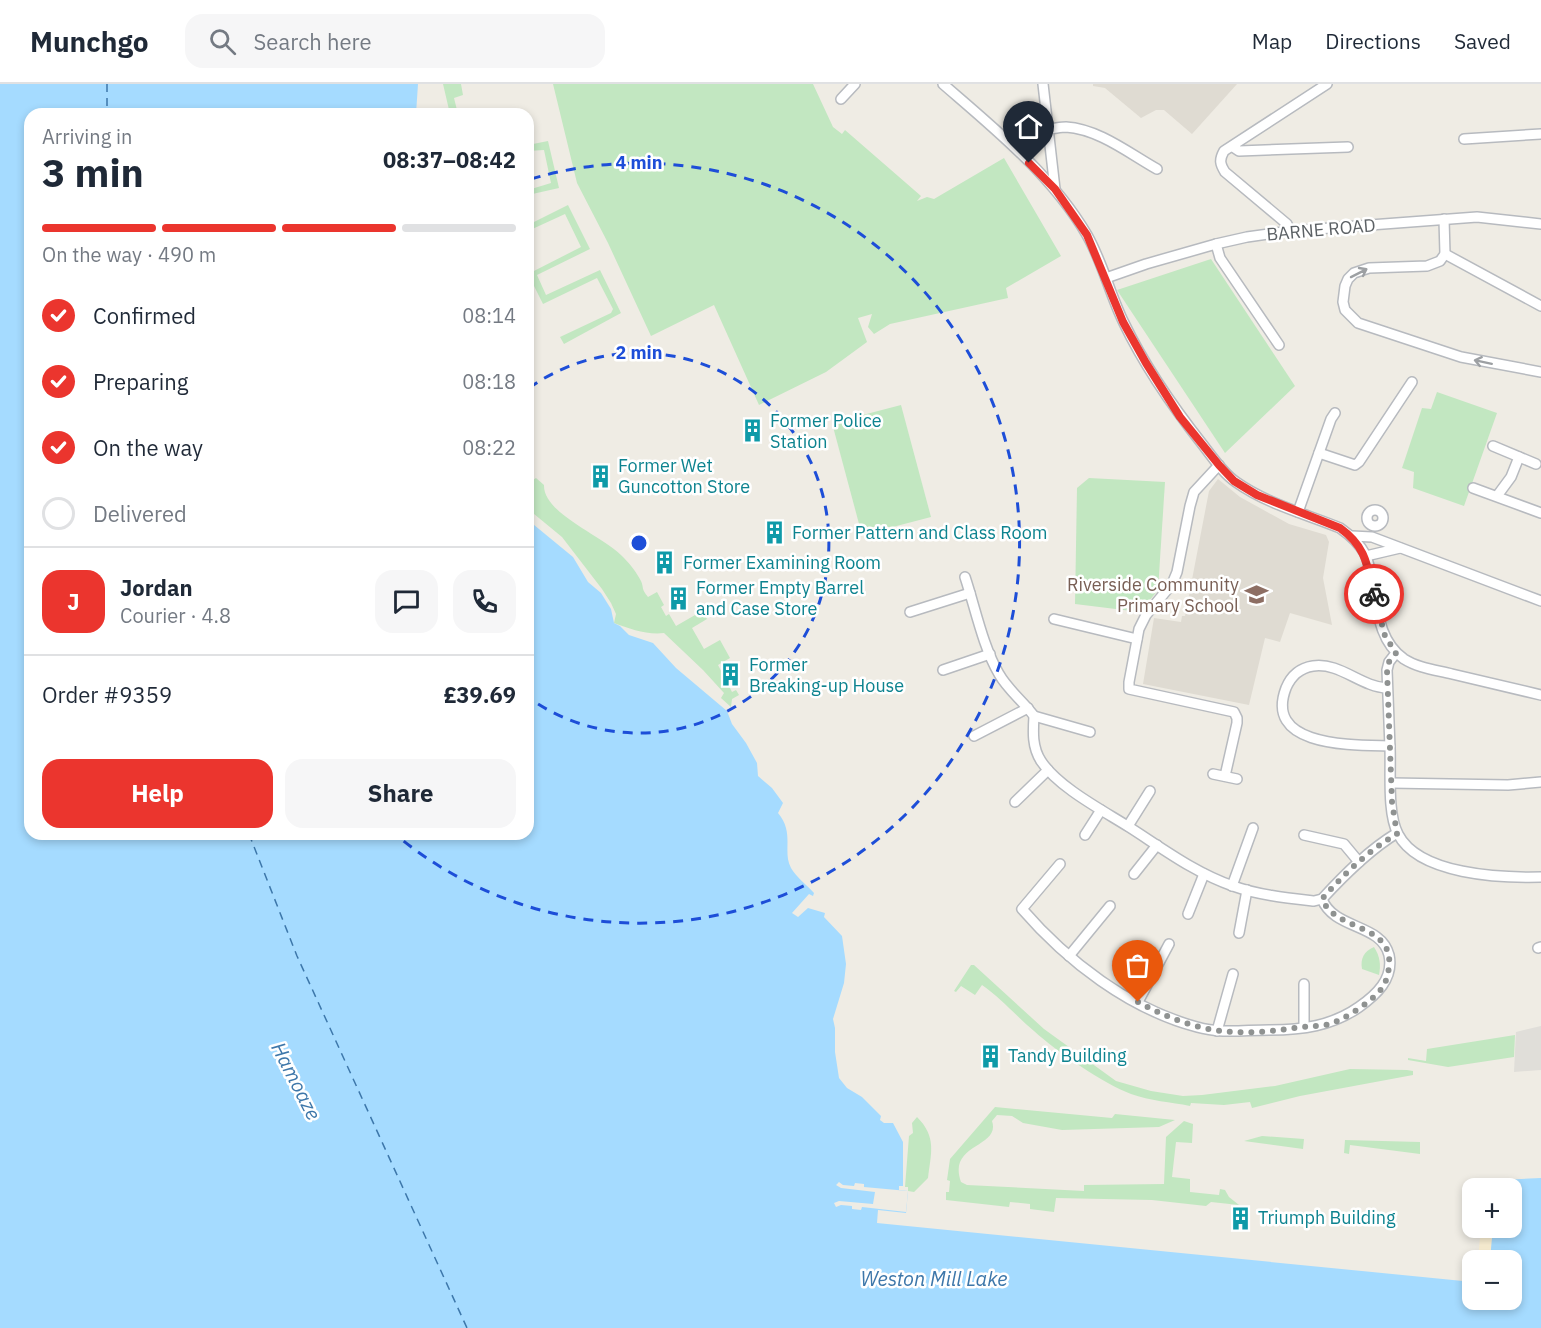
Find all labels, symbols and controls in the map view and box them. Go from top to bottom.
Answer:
search box [185,14,605,68]
text: Munchgo [30,23,149,60]
icon: search [206,25,239,58]
text: Search here [254,27,372,56]
text: Map [1252,27,1292,55]
text: Directions [1325,27,1421,55]
text: Saved [1454,27,1511,55]
pin [1003,101,1054,163]
icon: home [1012,110,1045,143]
text: Arriving in [42,123,132,150]
text: 08:37–08:42 [383,145,516,174]
text: 3 min [42,147,144,198]
text: 4 min [615,151,663,174]
street label: BARNE ROAD [1265,213,1377,246]
text: On the way · 490 m [42,241,216,268]
one-way arrow [1350,266,1368,278]
icon: check [42,299,75,332]
text: Confirmed [93,301,196,330]
text: 08:14 [462,302,516,329]
text: 2 min [615,341,663,364]
one-way arrow [1474,355,1493,367]
icon: check [42,365,75,398]
text: Preparing [93,367,188,396]
text: 08:18 [462,368,516,395]
place label: Former Police Station [770,409,882,453]
building icon: Former Police Station [739,418,765,444]
icon: check [42,431,75,464]
text: On the way [93,433,203,462]
text: 08:22 [462,434,516,461]
place label: Former Wet Guncotton Store [618,454,750,498]
building icon: Former Wet Guncotton Store [587,463,613,489]
text: Delivered [93,499,187,528]
building icon: Former Pattern and Class Room [761,520,787,546]
place label: Former Pattern and Class Room [792,521,1047,544]
centre of rings [629,533,649,553]
building icon: Former Examining Room [652,550,678,576]
place label: Former Examining Room [683,551,881,574]
courier [1344,564,1404,624]
button: chat [375,570,438,633]
button: phone [453,570,516,633]
text: Jordan [120,573,193,602]
place label: Riverside Community Primary School [1067,573,1239,617]
place label: Former Empty Barrel and Case Store [696,576,864,620]
icon: bike [1358,578,1391,611]
school or university icon: Riverside Community Primary School [1244,582,1270,608]
building icon: Former Empty Barrel and Case Store [665,585,691,611]
text: J [67,587,80,616]
text: Courier · 4.8 [120,602,231,629]
place label: Former Breaking-up House [749,653,904,697]
building icon: Former Breaking-up House [718,662,744,688]
text: Order #9359 [42,680,172,709]
text: £39.69 [444,680,516,709]
button: Help [42,759,273,828]
button: Share [285,759,516,828]
pin [1112,940,1163,1002]
icon: bag [1121,949,1154,982]
water label: Hamoaze [265,1037,328,1124]
building icon: Tandy Building [977,1043,1003,1069]
place label: Tandy Building [1008,1044,1127,1067]
map controls [1462,1178,1522,1310]
button: + [1462,1178,1522,1238]
building icon: Triumph Building [1227,1205,1253,1231]
place label: Triumph Building [1258,1206,1396,1229]
button: − [1462,1250,1522,1310]
water label: Weston Mill Lake [861,1265,1007,1292]

